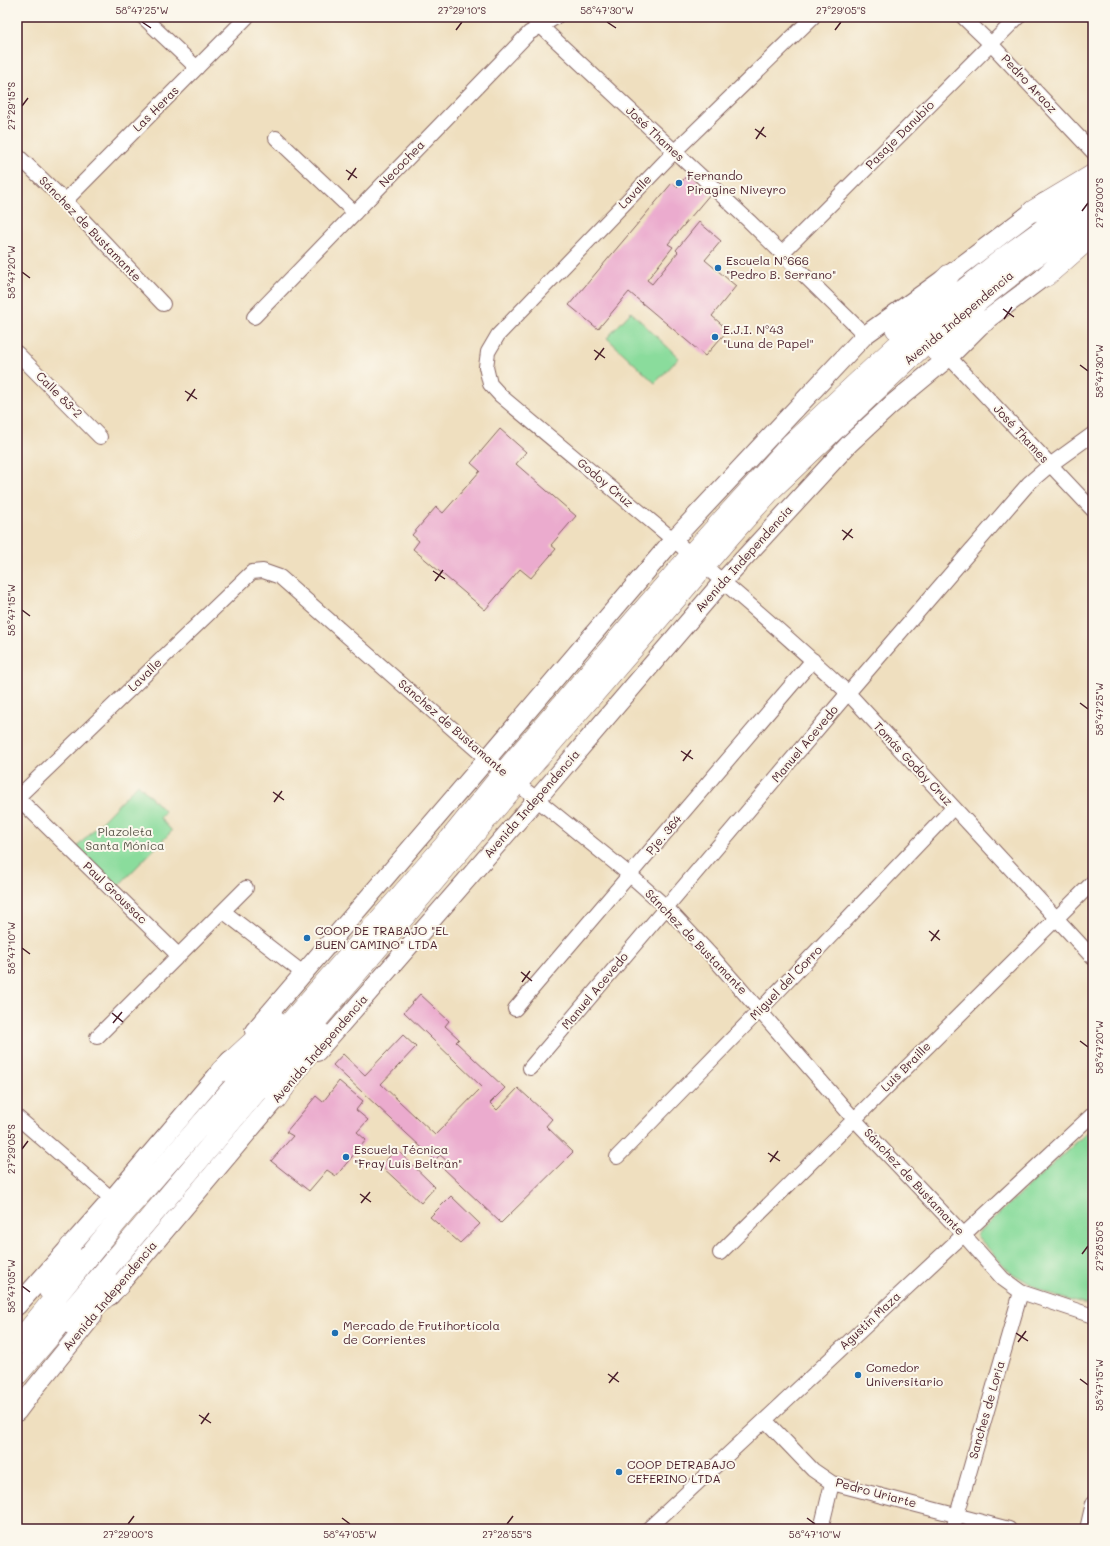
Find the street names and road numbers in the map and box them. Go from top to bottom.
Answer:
street label: Pedro Araoz [998,50,1061,116]
street label: Las Heras [129,82,182,135]
street label: Pasaje Danubio [862,97,937,172]
street label: José Thames [623,102,689,165]
street label: Necochea [375,136,428,190]
street label: Lavalle [614,171,654,212]
street label: Sánchez de Bustamante [36,172,145,284]
street label: Avenida Independencia [900,267,1017,368]
street label: Calle 83-2 [33,368,86,421]
street label: José Thames [990,401,1053,466]
street label: Godoy Cruz [574,454,637,511]
street label: Avenida Independencia [691,502,796,615]
street label: Lavalle [124,654,165,694]
street label: Sánchez de Bustamante [395,675,512,779]
street label: Manuel Acevedo [767,702,841,785]
street label: Tomás Godoy Cruz [871,718,957,809]
street label: Avenida Independencia [480,746,583,861]
street label: Pje. 364 [642,811,685,858]
street label: Paul Groussac [80,858,151,927]
street label: Sánchez de Bustamante [642,885,751,997]
street label: Miguel del Corro [746,942,825,1023]
street label: Manuel Acevedo [557,949,631,1032]
street label: Avenida Independencia [268,991,371,1106]
street label: Luis Braille [877,1038,934,1095]
street label: Sánchez de Bustamante [861,1124,969,1238]
street label: Avenida Independencia [59,1237,160,1354]
street label: Agustin Maza [835,1288,903,1353]
street label: Sanches de Loria [964,1359,1008,1461]
street label: Pedro Uriarte [834,1474,919,1511]

